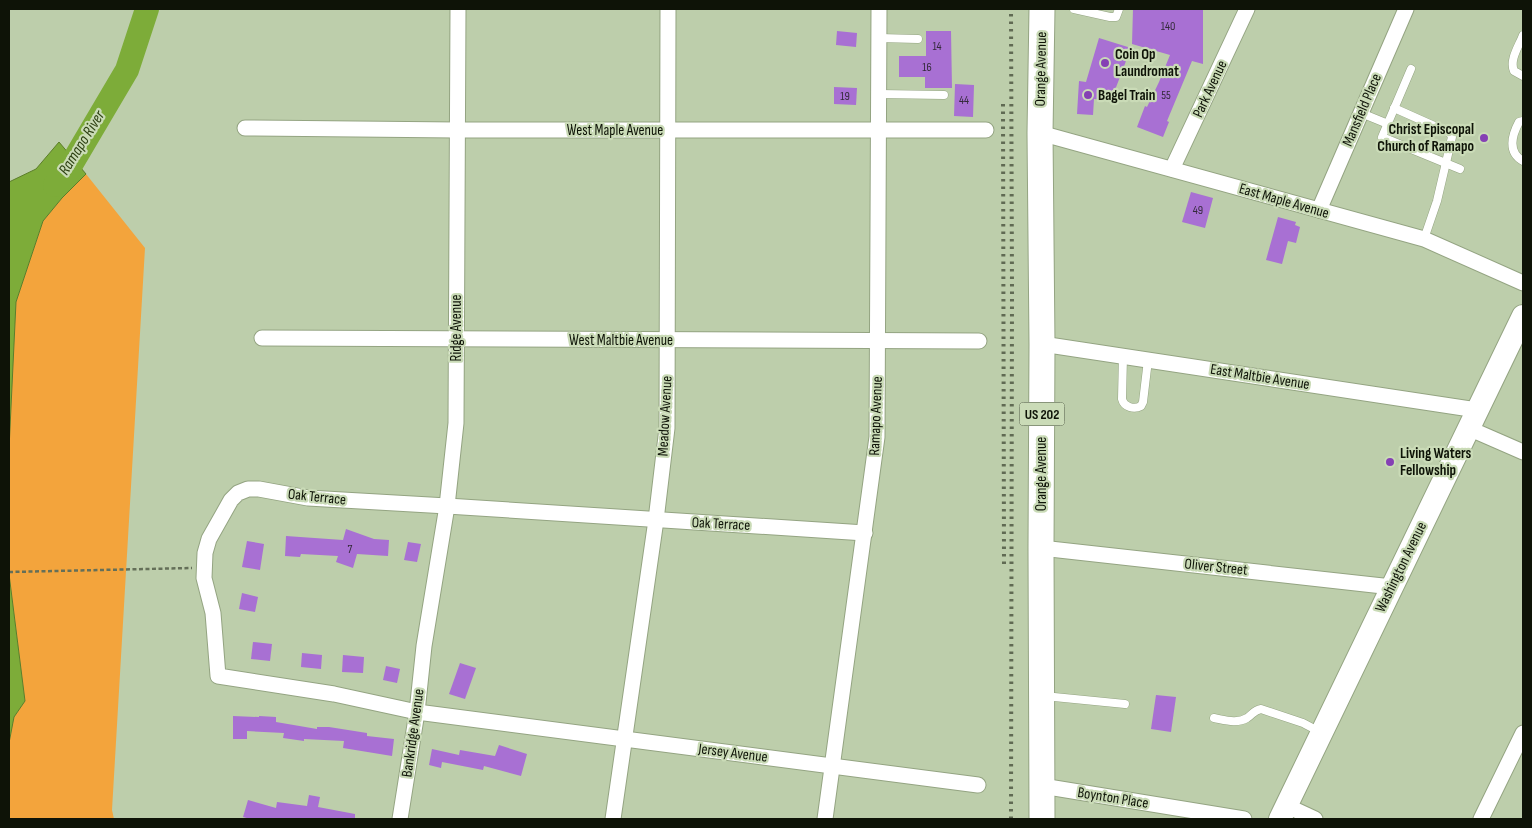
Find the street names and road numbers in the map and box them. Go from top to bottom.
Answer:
street label: Orange Avenue [1031,32,1051,106]
street label: Park Avenue [1188,57,1232,121]
street label: Mansfield Place [1338,71,1386,149]
street label: West Maple Avenue [567,121,663,140]
street label: East Maple Avenue [1237,179,1331,223]
street label: Ridge Avenue [447,295,466,362]
street label: West Maltbie Avenue [569,331,673,350]
street label: East Maltbie Avenue [1209,360,1311,394]
street label: Meadow Avenue [653,375,677,457]
street label: Ramapo Avenue [865,376,887,456]
road number: US 202 [1020,402,1064,426]
street label: Orange Avenue [1032,437,1051,511]
street label: Oak Terrace [287,484,347,510]
street label: Oak Terrace [691,513,751,535]
street label: Washington Avenue [1371,519,1431,615]
street label: Oliver Street [1184,554,1249,580]
street label: Bankridge Avenue [397,688,429,778]
street label: Jersey Avenue [696,739,769,767]
street label: Boynton Place [1076,783,1150,813]

